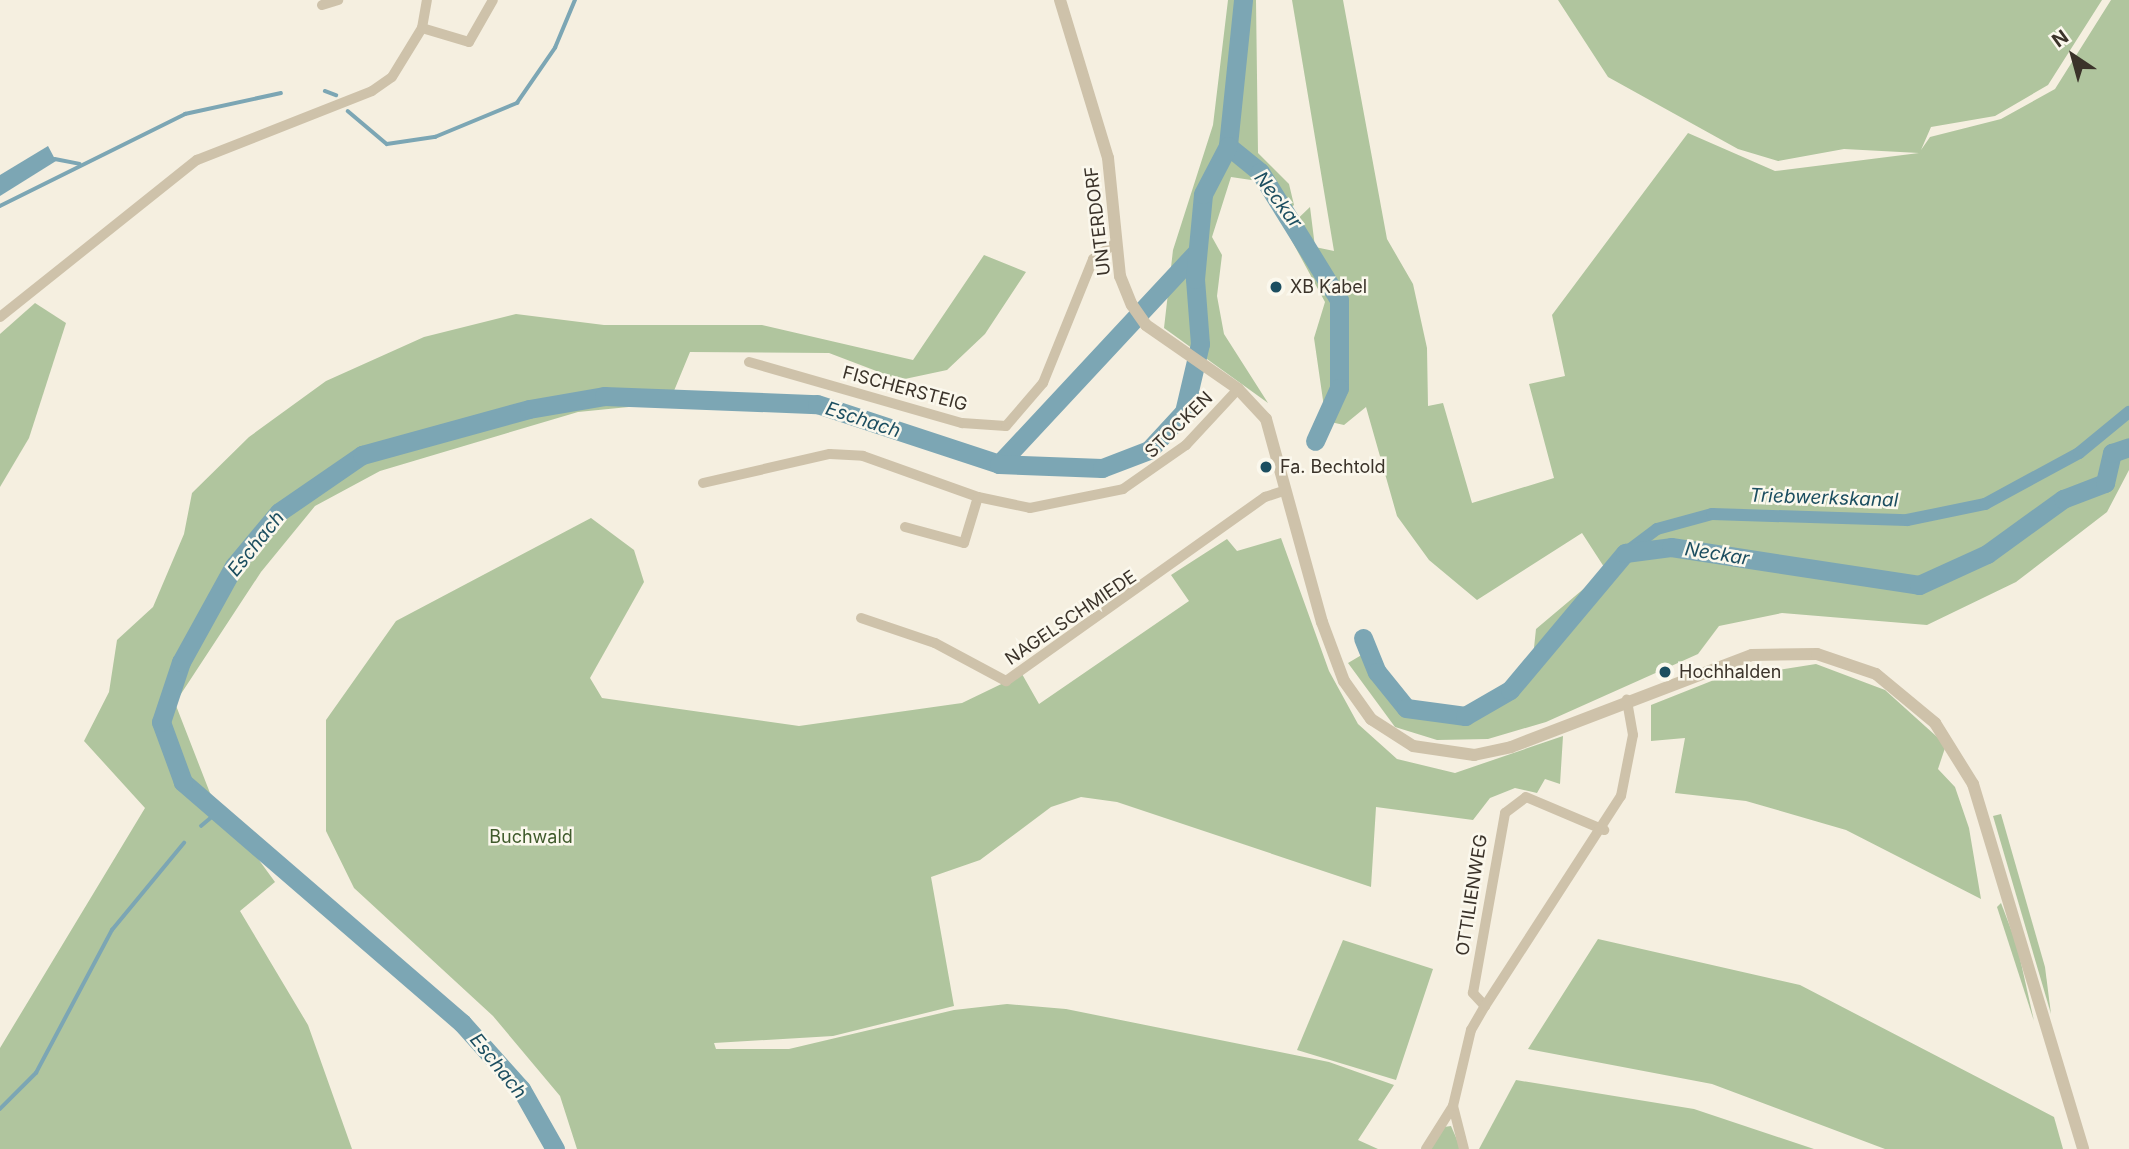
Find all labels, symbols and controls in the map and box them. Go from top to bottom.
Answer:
north arrow [2038,21,2108,91]
text: N [2048,25,2073,52]
street label: UNTERDORF [1081,165,1115,277]
water label: Neckar [1249,167,1307,233]
place label: XB Kabel [1290,276,1367,298]
marker: XB Kabel [1268,279,1284,295]
street label: FISCHERSTEIG [840,362,970,416]
street label: STOCKEN [1141,387,1217,463]
water label: Eschach [823,397,903,443]
place label: Fa. Bechtold [1280,456,1386,478]
marker: Fa. Bechtold [1258,459,1274,475]
water label: Triebwerkskanal [1749,484,1899,512]
water label: Eschach [223,507,289,581]
water label: Neckar [1683,538,1751,570]
street label: NAGELSCHMIEDE [1001,566,1141,670]
place label: Hochhalden [1679,661,1781,683]
marker: Hochhalden [1657,664,1673,680]
park label: Buchwald [489,826,573,848]
street label: OTTILIENWEG [1452,833,1492,957]
water label: Eschach [465,1029,531,1103]

